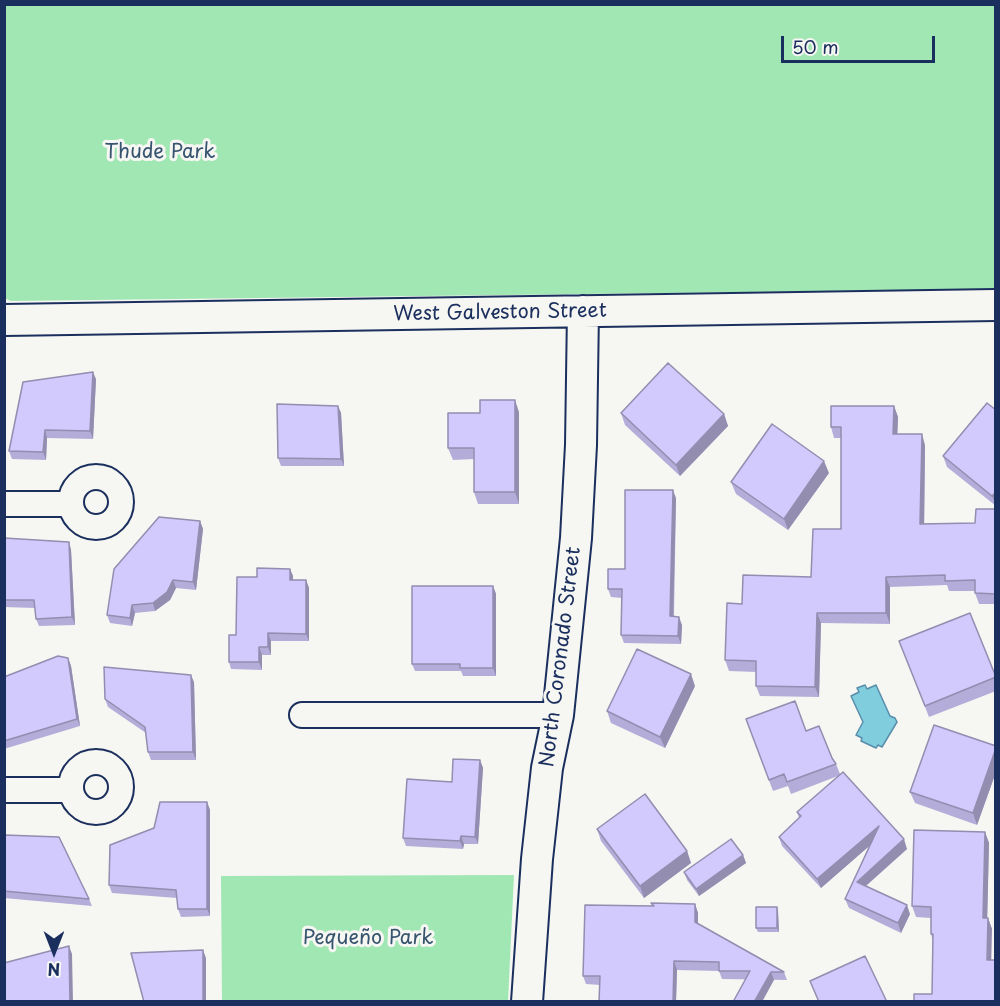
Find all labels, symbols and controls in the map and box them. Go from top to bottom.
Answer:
scale bar [784,24,938,62]
text: 50 m [792,33,839,60]
park label: Thude Park [105,140,215,164]
street label: West Galveston Street [393,299,607,327]
street label: North Coronado Street [536,545,586,769]
north arrow [24,922,84,982]
park label: Pequeño Park [303,926,433,950]
text: N [48,958,60,982]

